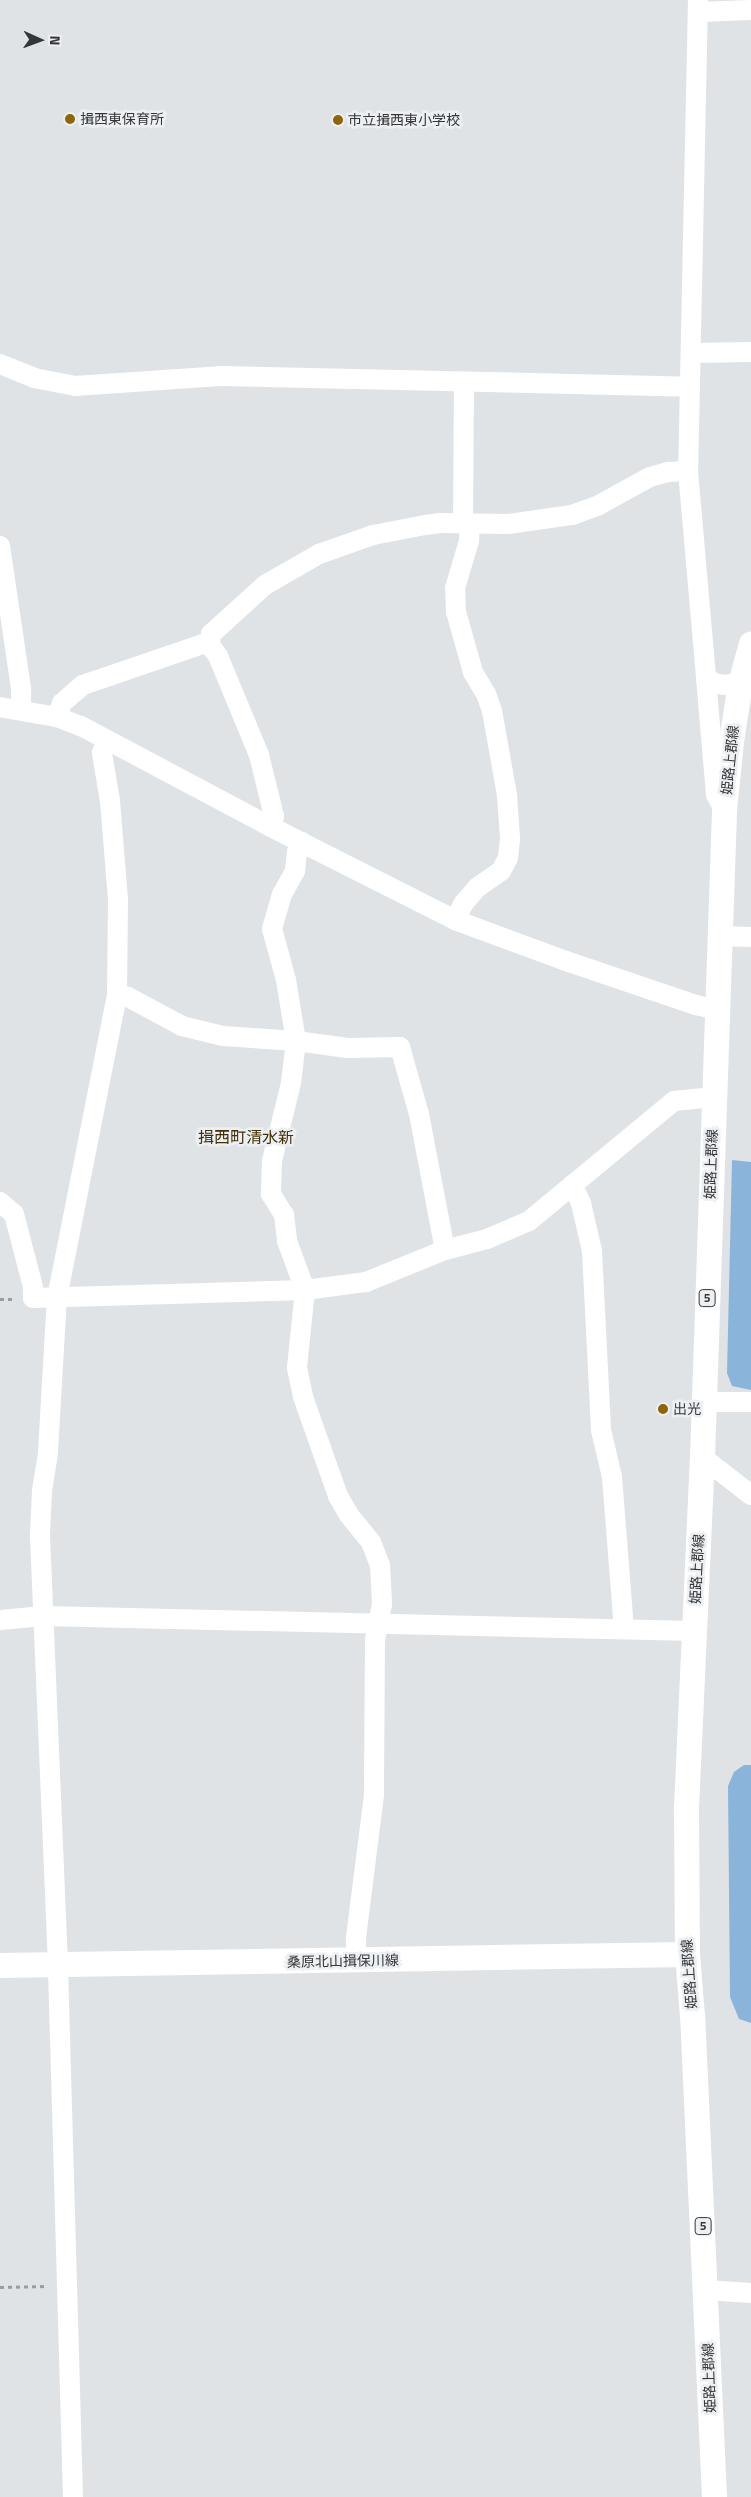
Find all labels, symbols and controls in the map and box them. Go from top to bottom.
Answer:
north arrow [15,15,65,65]
text: N [45,35,66,46]
place label: 揖西東保育所 [80,111,164,127]
place label: 市立揖西東小学校 [348,112,460,128]
marker: 揖西東保育所 [64,113,76,125]
marker: 市立揖西東小学校 [332,114,344,126]
street label: 姫路上郡線 [718,724,742,796]
district label: 揖西町清水新 [198,1127,294,1147]
street label: 姫路上郡線 [701,1129,721,1199]
road number: 5 [698,1289,716,1308]
place label: 出光 [673,1401,701,1417]
marker: 出光 [657,1403,669,1415]
street label: 姫路上郡線 [687,1534,707,1604]
street label: 姫路上郡線 [678,1938,700,2010]
street label: 桑原北山揖保川線 [287,1952,399,1970]
road number: 5 [694,2216,712,2236]
street label: 姫路上郡線 [699,2343,719,2413]

